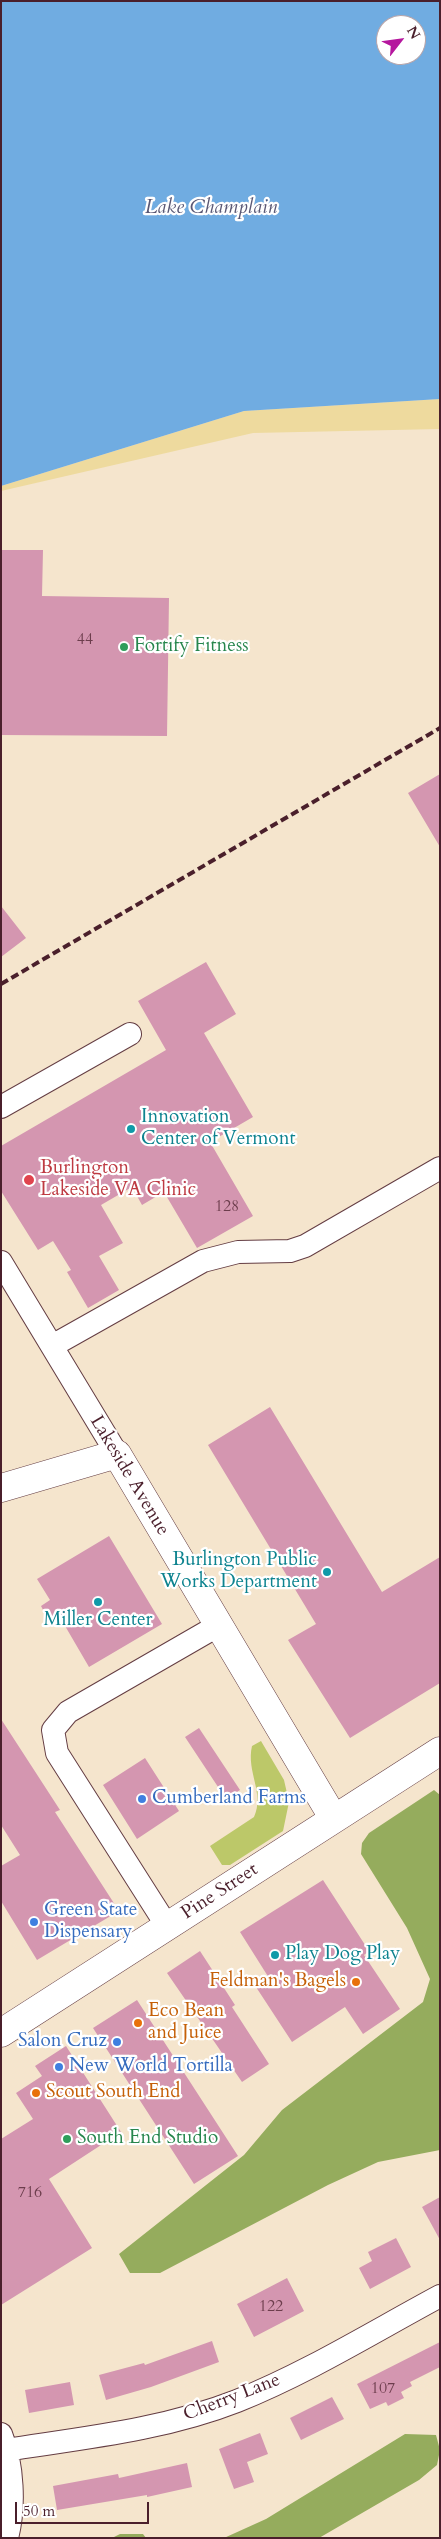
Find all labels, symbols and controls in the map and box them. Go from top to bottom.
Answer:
north arrow [376,15,426,65]
text: N [402,23,425,43]
water label: Lake Champlain [145,196,277,220]
house number: 44 [77,630,93,650]
place label: Fortify Fitness [134,636,249,658]
marker: Fortify Fitness [118,641,130,653]
place label: Innovation Center of Vermont [141,1107,295,1151]
marker: Innovation Center of Vermont [125,1123,137,1135]
place label: Burlington Lakeside VA Clinic [40,1158,196,1202]
marker: Burlington Lakeside VA Clinic [22,1173,36,1187]
house number: 128 [215,1197,239,1217]
street label: Lakeside Avenue [84,1412,174,1540]
place label: Burlington Public Works Department [160,1550,317,1594]
marker: Burlington Public Works Department [321,1566,333,1578]
marker: Miller Center [92,1596,104,1608]
place label: Miller Center [43,1610,153,1632]
place label: Cumberland Farms [152,1788,306,1810]
marker: Cumberland Farms [136,1793,148,1805]
street label: Pine Street [177,1859,263,1925]
place label: Green State Dispensary [44,1900,137,1944]
marker: Green State Dispensary [28,1916,40,1928]
place label: Play Dog Play [285,1944,400,1966]
marker: Play Dog Play [269,1949,281,1961]
place label: Feldman's Bagels [209,1971,346,1993]
marker: Feldman's Bagels [350,1976,362,1988]
place label: Eco Bean and Juice [148,2001,224,2045]
marker: Eco Bean and Juice [132,2017,144,2029]
place label: Salon Cruz [18,2031,107,2053]
marker: Salon Cruz [111,2036,123,2048]
place label: New World Tortilla [69,2056,233,2078]
marker: New World Tortilla [53,2061,65,2073]
place label: Scout South End [46,2082,180,2104]
marker: Scout South End [30,2087,42,2099]
place label: South End Studio [77,2128,218,2150]
marker: South End Studio [61,2133,73,2145]
house number: 716 [18,2183,42,2203]
house number: 122 [259,2297,283,2317]
street label: Cherry Lane [180,2369,284,2427]
house number: 107 [371,2379,395,2399]
scale bar [18,2492,151,2524]
text: 50 m [23,2501,55,2521]

